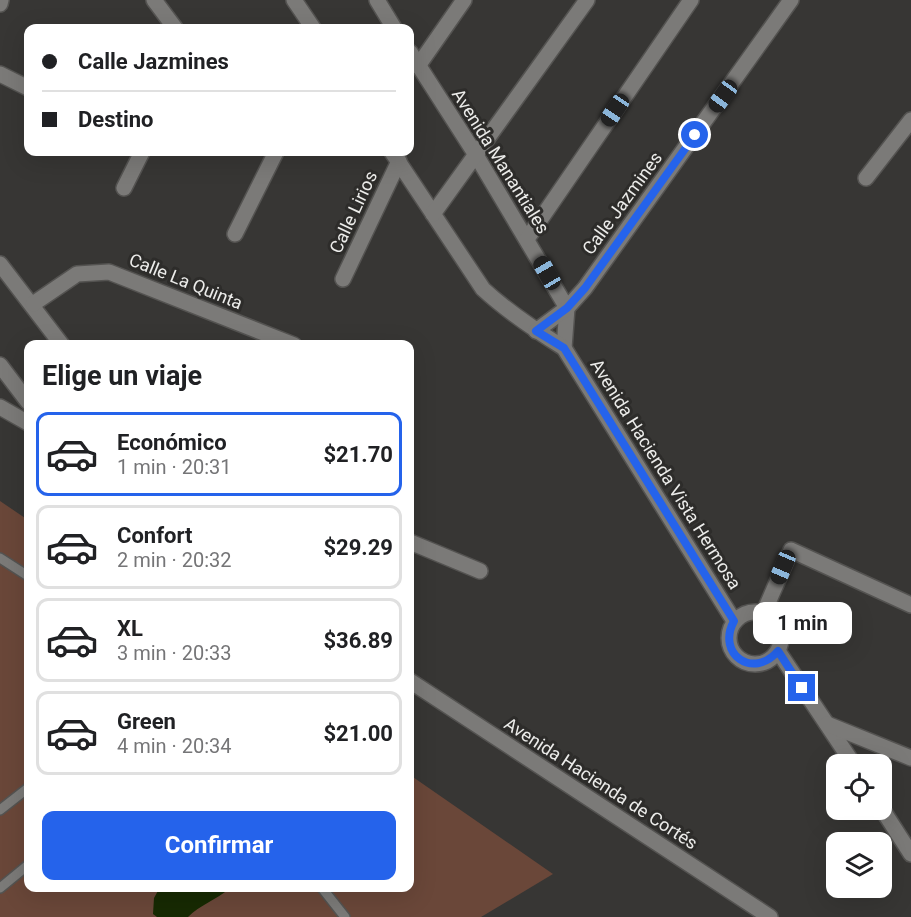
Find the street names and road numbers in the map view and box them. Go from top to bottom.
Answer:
street label: Avenida Manantiales [448,85,554,237]
street label: Calle Jazmines [578,148,666,258]
street label: Calle Lirios [325,168,381,256]
street label: Calle La Quinta [126,249,246,313]
street label: Avenida Hacienda Vista Hermosa [586,355,746,593]
street label: Avenida Hacienda de Cortés [501,713,701,853]

